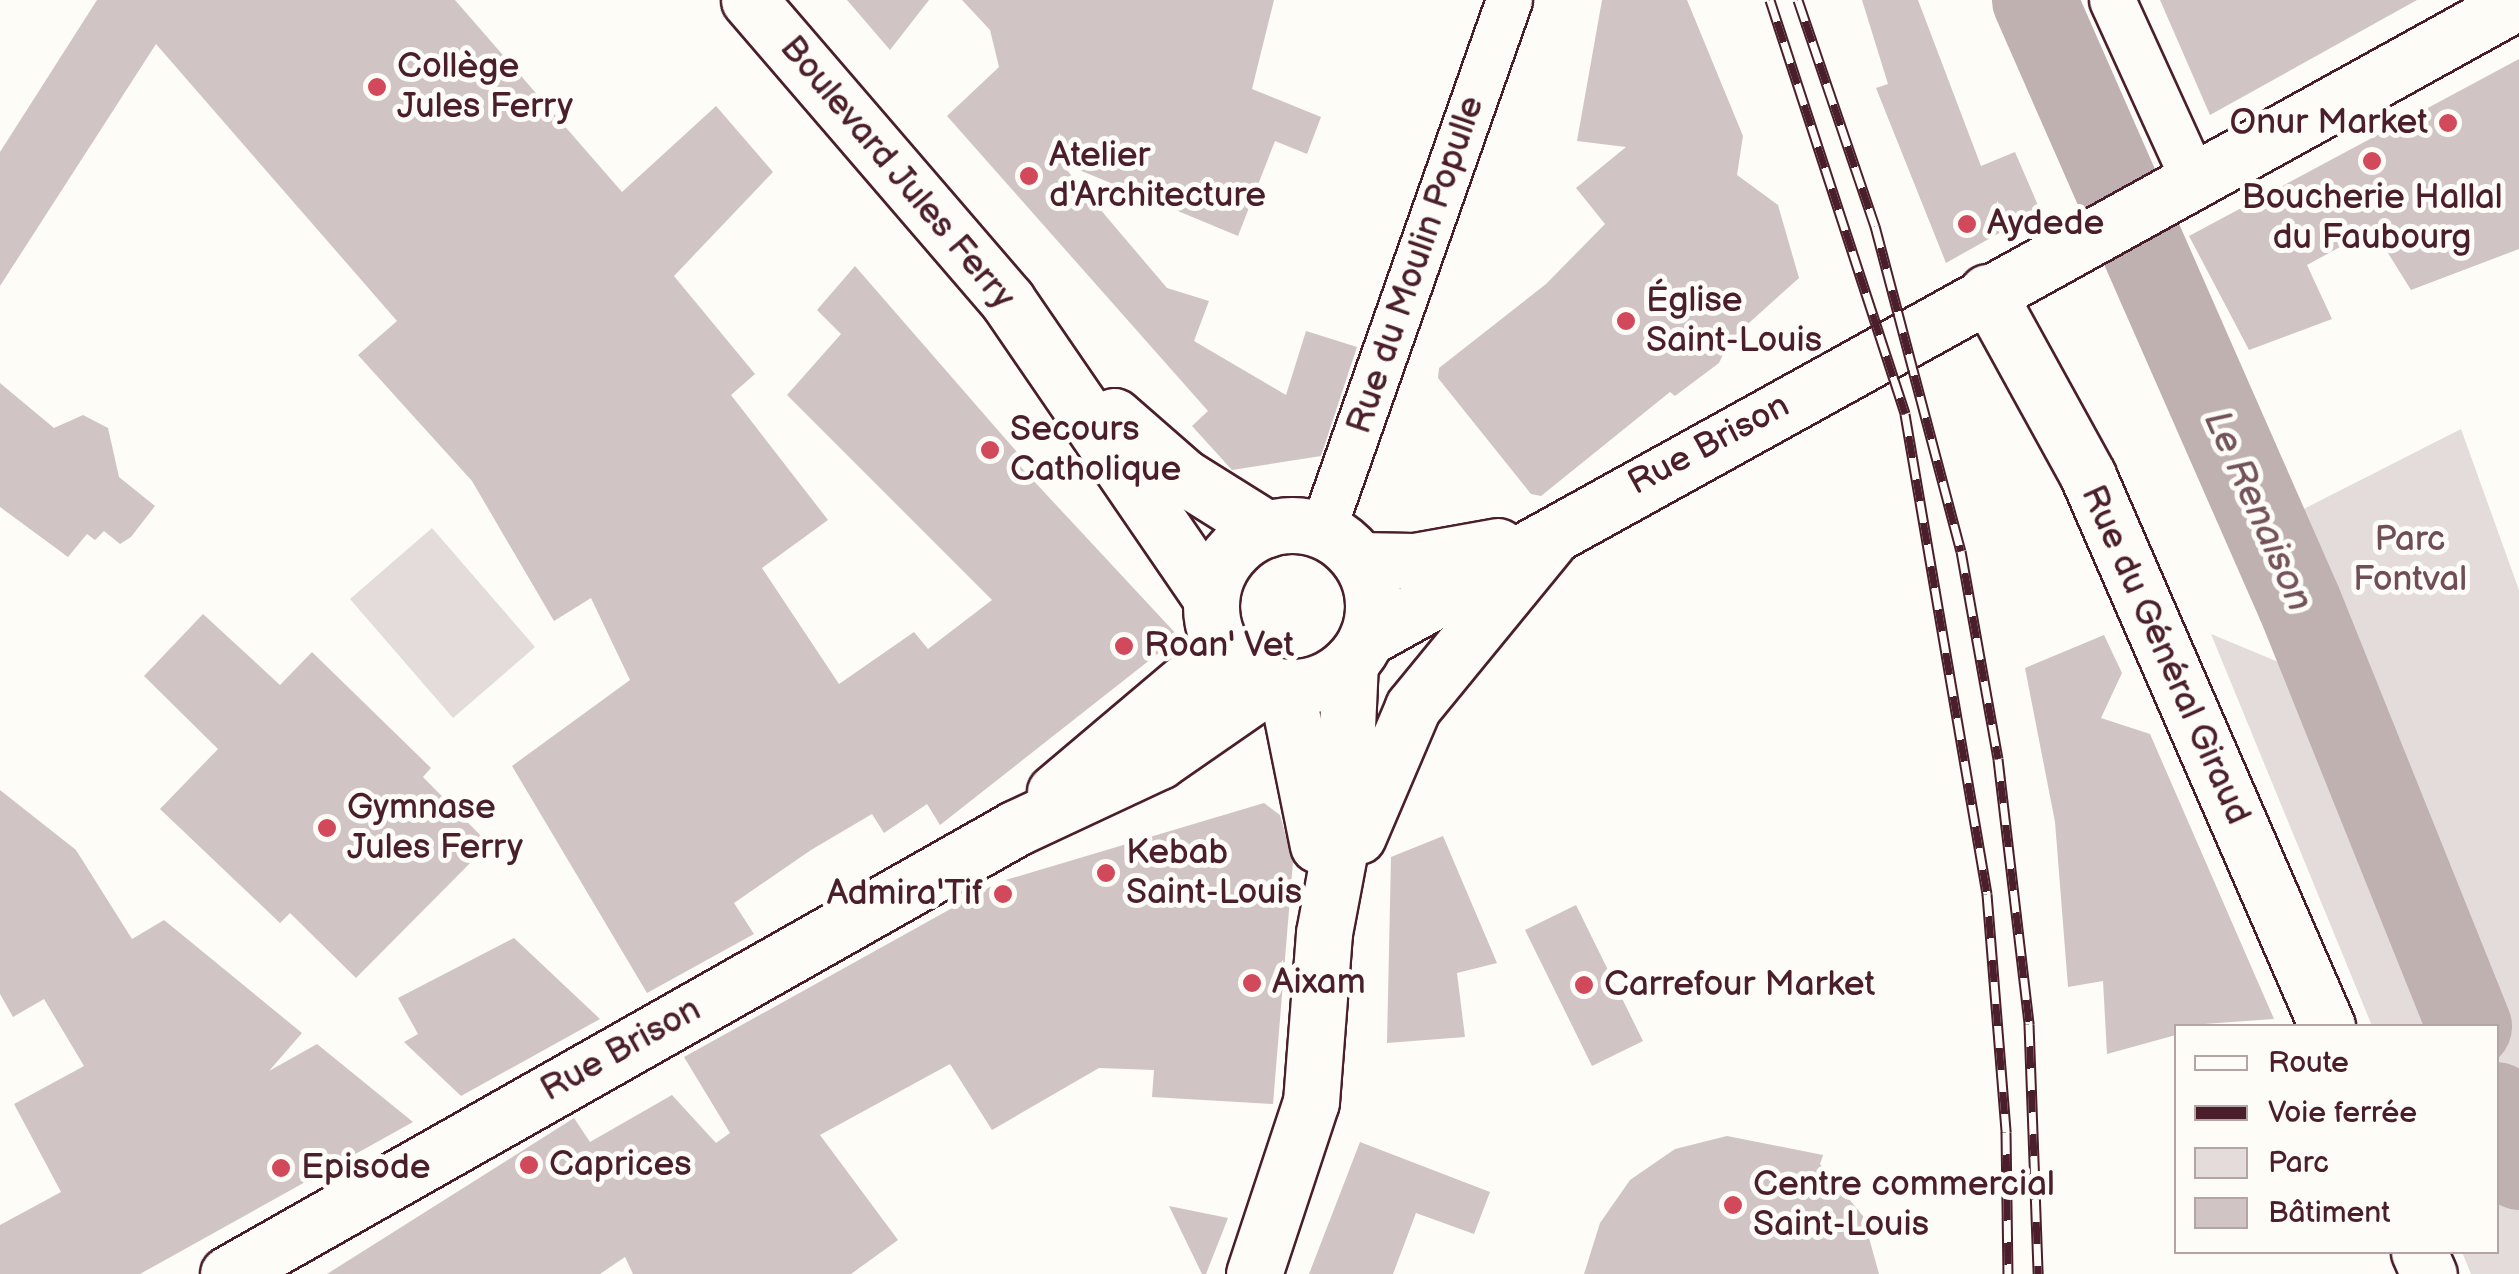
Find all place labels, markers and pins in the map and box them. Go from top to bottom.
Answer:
place label: Collège Jules Ferry [397,46,573,128]
marker: Collège Jules Ferry [366,76,388,98]
place label: Onur Market [2229,102,2428,144]
marker: Onur Market [2437,112,2459,134]
place label: Atelier d'Architecture [1049,135,1266,217]
marker: Boucherie Hallal du Faubourg [2361,150,2383,172]
marker: Atelier d'Architecture [1018,165,1040,187]
place label: Boucherie Hallal du Faubourg [2241,177,2503,259]
place label: Aydede [1987,203,2104,245]
marker: Aydede [1956,213,1978,235]
place label: Église Saint-Louis [1646,280,1822,362]
marker: Église Saint-Louis [1615,310,1637,332]
place label: Secours Catholique [1010,409,1181,491]
marker: Secours Catholique [979,439,1001,461]
place label: Roan' Vet [1144,625,1295,667]
marker: Roan' Vet [1113,635,1135,657]
place label: Gymnase Jules Ferry [347,787,523,869]
marker: Gymnase Jules Ferry [316,817,338,839]
place label: Kebab Saint-Louis [1126,832,1302,914]
marker: Kebab Saint-Louis [1095,862,1117,884]
place label: Admira'Tif [827,873,983,915]
marker: Admira'Tif [992,883,1014,905]
place label: Aixam [1272,962,1366,1004]
place label: Carrefour Market [1604,964,1875,1006]
marker: Aixam [1241,972,1263,994]
marker: Carrefour Market [1573,974,1595,996]
place label: Caprices [549,1144,692,1186]
place label: Episode [301,1147,431,1189]
marker: Caprices [518,1154,540,1176]
marker: Episode [270,1157,292,1179]
place label: Centre commercial Saint-Louis [1753,1164,2055,1246]
marker: Centre commercial Saint-Louis [1722,1194,1744,1216]

